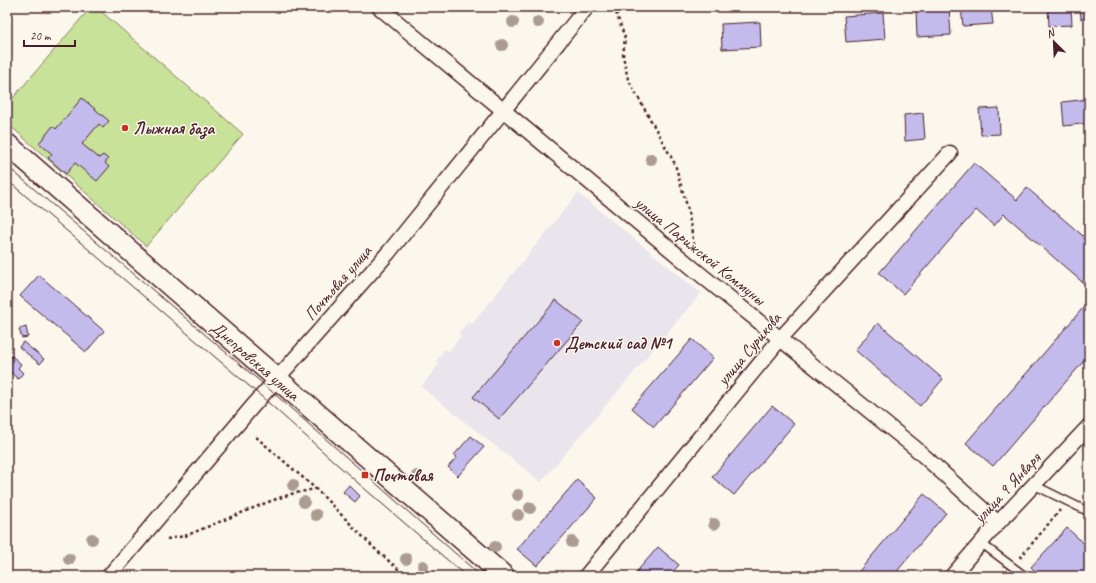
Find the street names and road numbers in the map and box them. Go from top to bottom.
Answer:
street label: улица Парижской Коммуны [630,192,771,311]
street label: Почтовая улица [300,240,377,325]
street label: улица Сурикова [712,307,787,391]
street label: Днепровская улица [206,317,305,406]
street label: улица 9 Января [968,447,1046,528]

